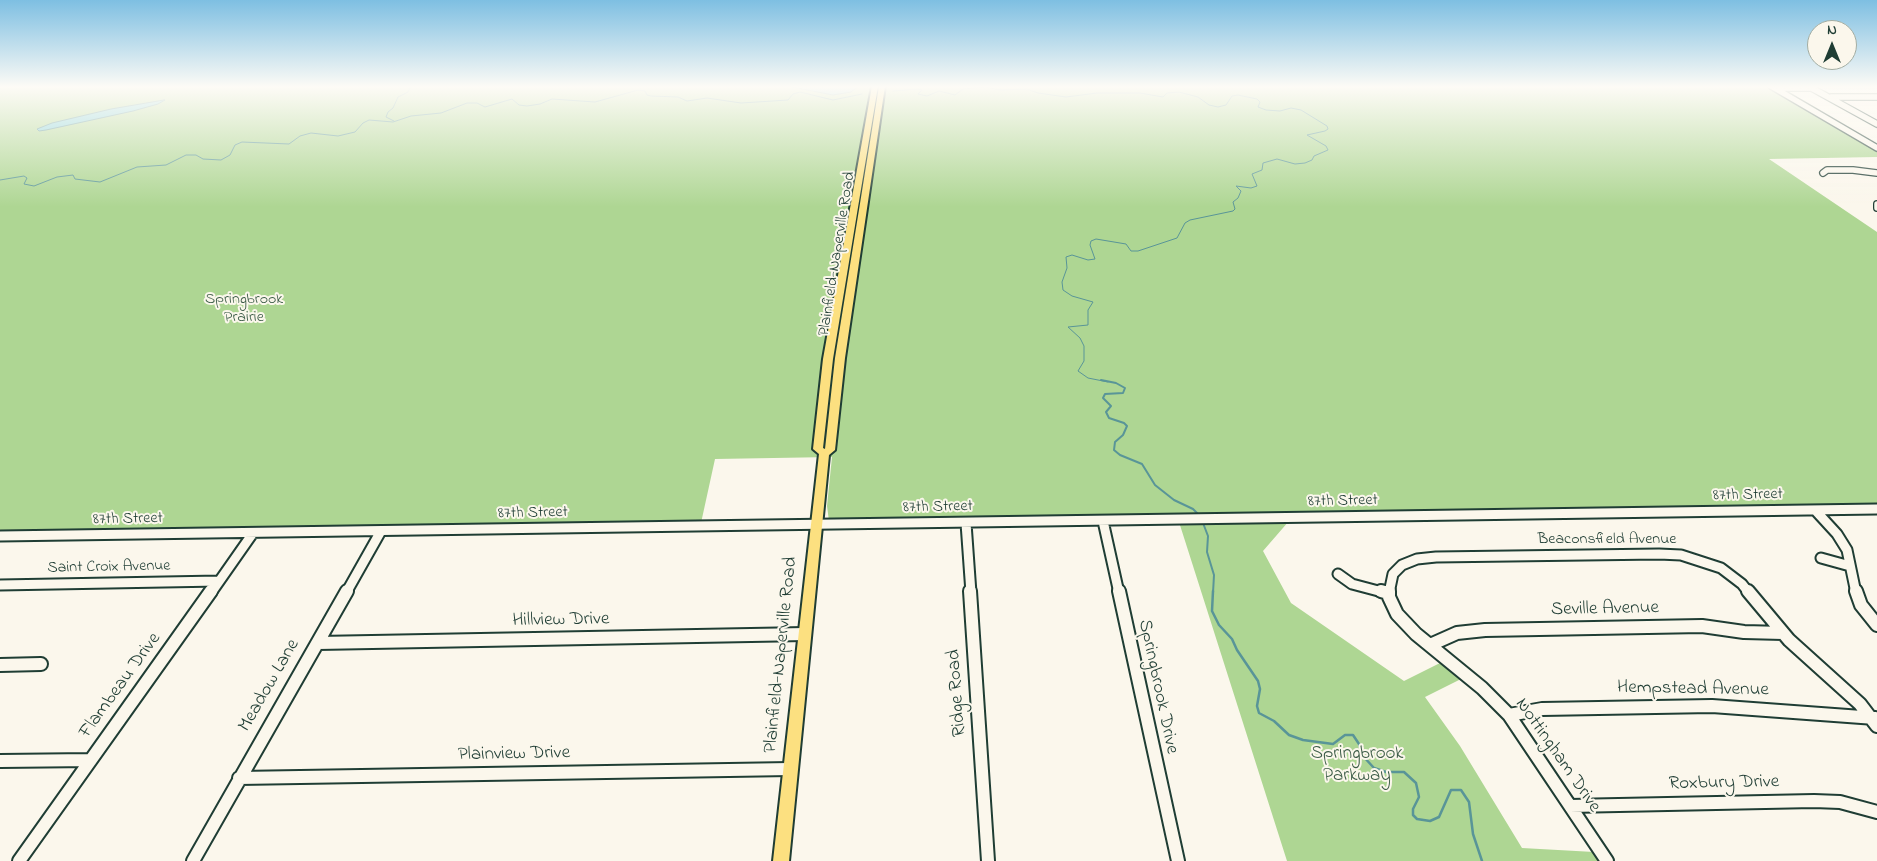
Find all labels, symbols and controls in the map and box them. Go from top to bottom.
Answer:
north arrow [1807,20,1857,70]
text: N [1827,20,1837,41]
street label: Plainfield-Naperville Road [816,170,860,338]
park label: Springbrook Prairie [205,290,283,328]
street label: 87th Street [1713,486,1783,506]
street label: 87th Street [1308,492,1378,512]
street label: 87th Street [903,498,973,518]
street label: 87th Street [498,504,568,524]
street label: 87th Street [93,510,163,530]
street label: Beaconsfield Avenue [1537,530,1677,550]
street label: Plainfield-Naperville Road [760,556,804,754]
street label: Saint Croix Avenue [47,557,171,579]
street label: Seville Avenue [1551,598,1659,622]
street label: Hillview Drive [512,609,610,633]
street label: Springbrook Drive [1132,618,1182,756]
street label: Flambeau Drive [75,629,167,743]
street label: Meadow Lane [234,636,306,736]
street label: Ridge Road [944,648,972,738]
street label: Hempstead Avenue [1617,677,1769,703]
street label: Nottingham Drive [1509,694,1605,818]
street label: Plainview Drive [458,743,570,767]
park label: Springbrook Parkway [1311,744,1403,788]
street label: Roxbury Drive [1669,772,1779,796]

